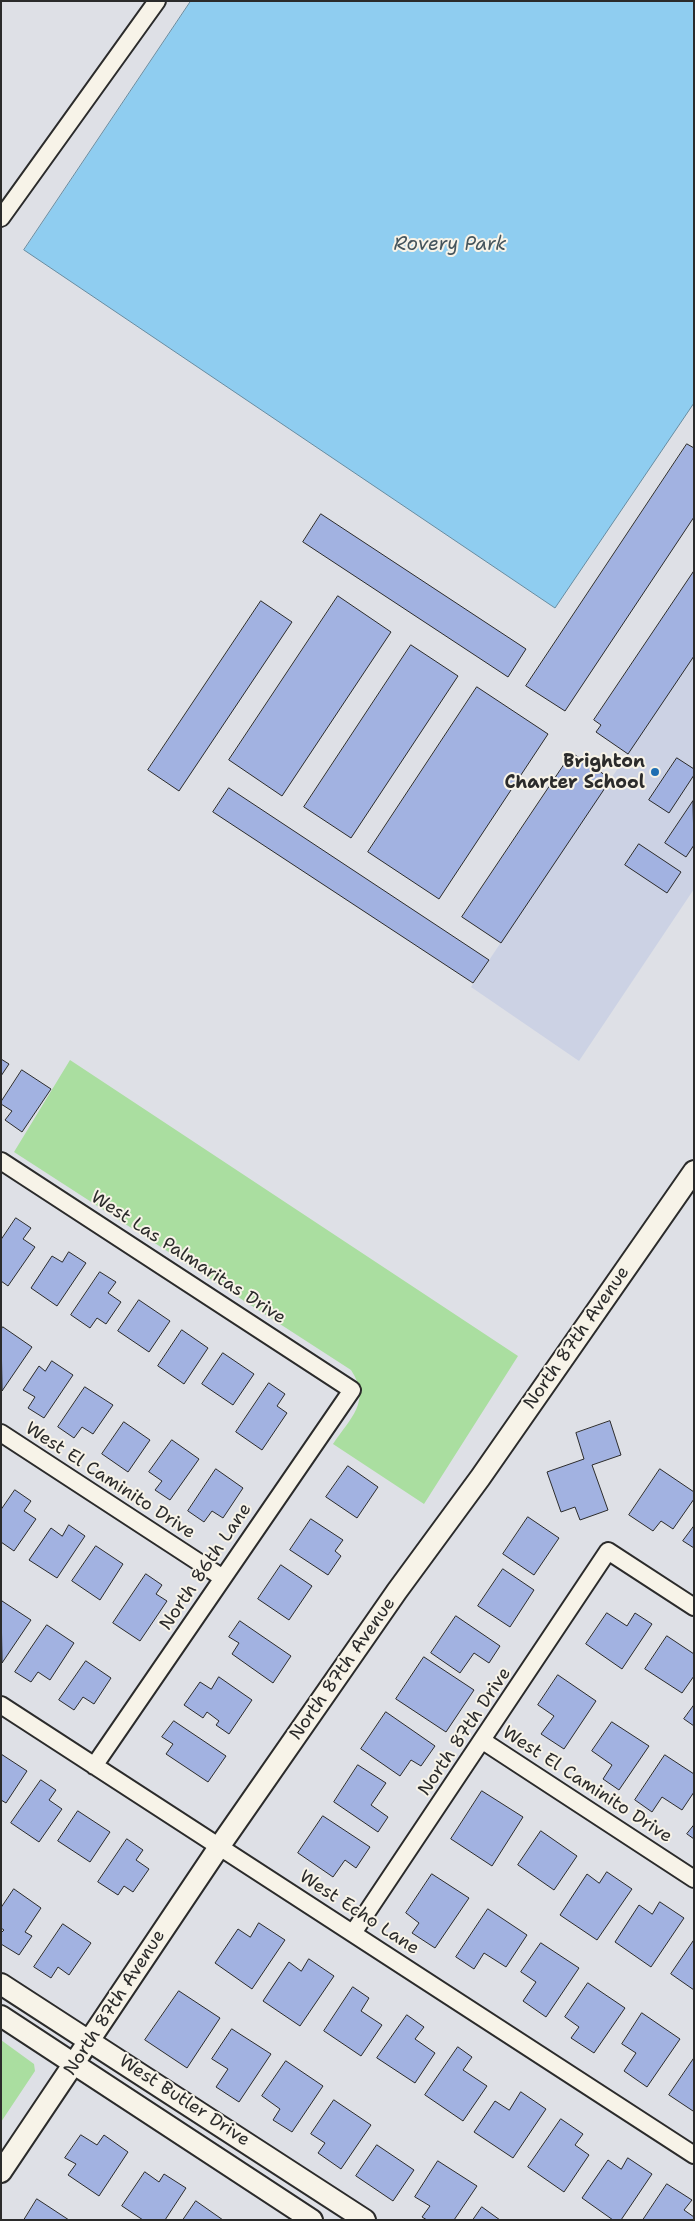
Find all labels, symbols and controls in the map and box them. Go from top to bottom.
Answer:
water label: Rovery Park [394,234,506,256]
place label: Brighton Charter School [504,751,645,794]
marker: Brighton Charter School [649,766,661,778]
street label: West Las Palmaritas Drive [86,1187,290,1329]
street label: North 87th Avenue [520,1262,634,1414]
street label: West El Caminito Drive [21,1418,199,1544]
street label: North 86th Lane [156,1499,256,1635]
street label: North 87th Avenue [286,1593,400,1745]
street label: North 87th Drive [414,1664,516,1800]
street label: West El Caminito Drive [498,1722,676,1848]
street label: West Echo Lane [295,1866,423,1960]
street label: North 87th Avenue [60,1926,170,2080]
street label: West Butler Drive [115,2051,253,2151]

